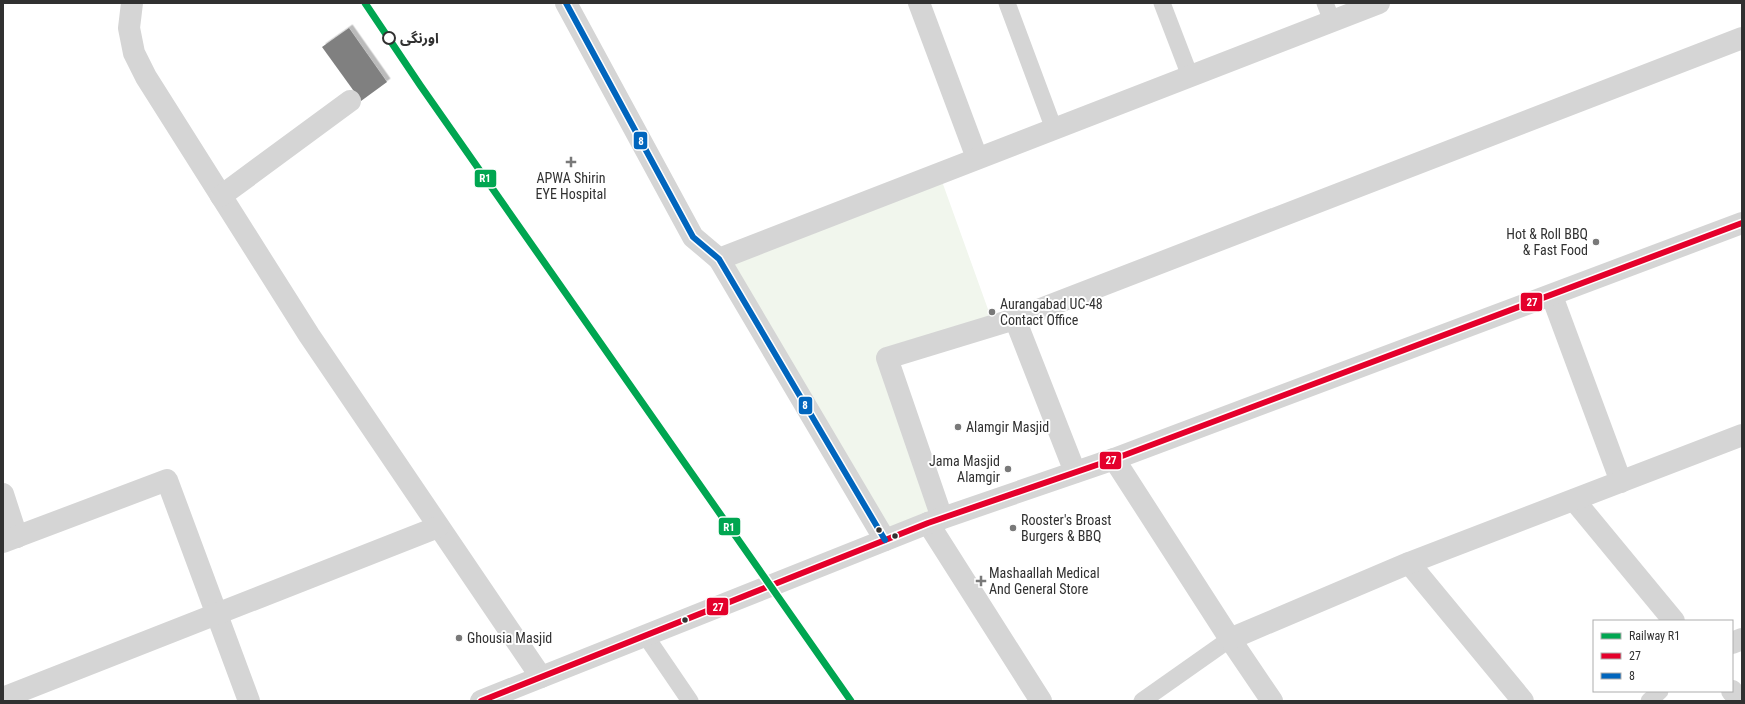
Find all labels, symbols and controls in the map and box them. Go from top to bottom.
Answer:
place label: اورنگی [400,30,439,47]
marker: اورنگی [382,31,396,45]
line badge: 8 [633,131,648,150]
text: 8 [638,135,644,148]
marker: APWA Shirin EYE Hospital [565,156,577,168]
line badge: R1 [474,169,497,188]
place label: APWA Shirin EYE Hospital [536,170,606,202]
text: R1 [479,172,491,185]
place label: Hot & Roll BBQ & Fast Food [1506,226,1588,258]
marker: Hot & Roll BBQ & Fast Food [1591,237,1601,247]
line badge: 27 [1520,292,1543,312]
place label: Aurangabad UC-48 Contact Office [1000,296,1103,328]
text: 27 [1526,296,1538,309]
marker: Aurangabad UC-48 Contact Office [987,307,997,317]
line badge: 8 [798,396,813,415]
text: 8 [802,399,808,412]
place label: Alamgir Masjid [966,419,1049,435]
marker: Alamgir Masjid [953,422,963,432]
line badge: 27 [1099,451,1122,470]
place label: Jama Masjid Alamgir [929,453,1000,485]
text: 27 [1105,454,1117,467]
marker: Jama Masjid Alamgir [1003,464,1013,474]
place label: Rooster's Broast Burgers & BBQ [1021,512,1111,544]
line badge: R1 [718,517,741,536]
text: R1 [723,521,735,534]
marker: Rooster's Broast Burgers & BBQ [1008,523,1018,533]
unlabelled marker [874,525,884,535]
unlabelled marker [890,531,900,541]
place label: Mashaallah Medical And General Store [989,565,1100,597]
marker: Mashaallah Medical And General Store [976,576,986,586]
line badge: 27 [706,597,729,616]
text: 27 [712,601,724,614]
unlabelled marker [680,615,690,625]
legend [1593,620,1733,692]
text: Railway R1 [1629,629,1680,643]
place label: Ghousia Masjid [467,630,552,646]
marker: Ghousia Masjid [454,633,464,643]
text: 27 [1629,649,1641,663]
text: 8 [1629,669,1635,683]

